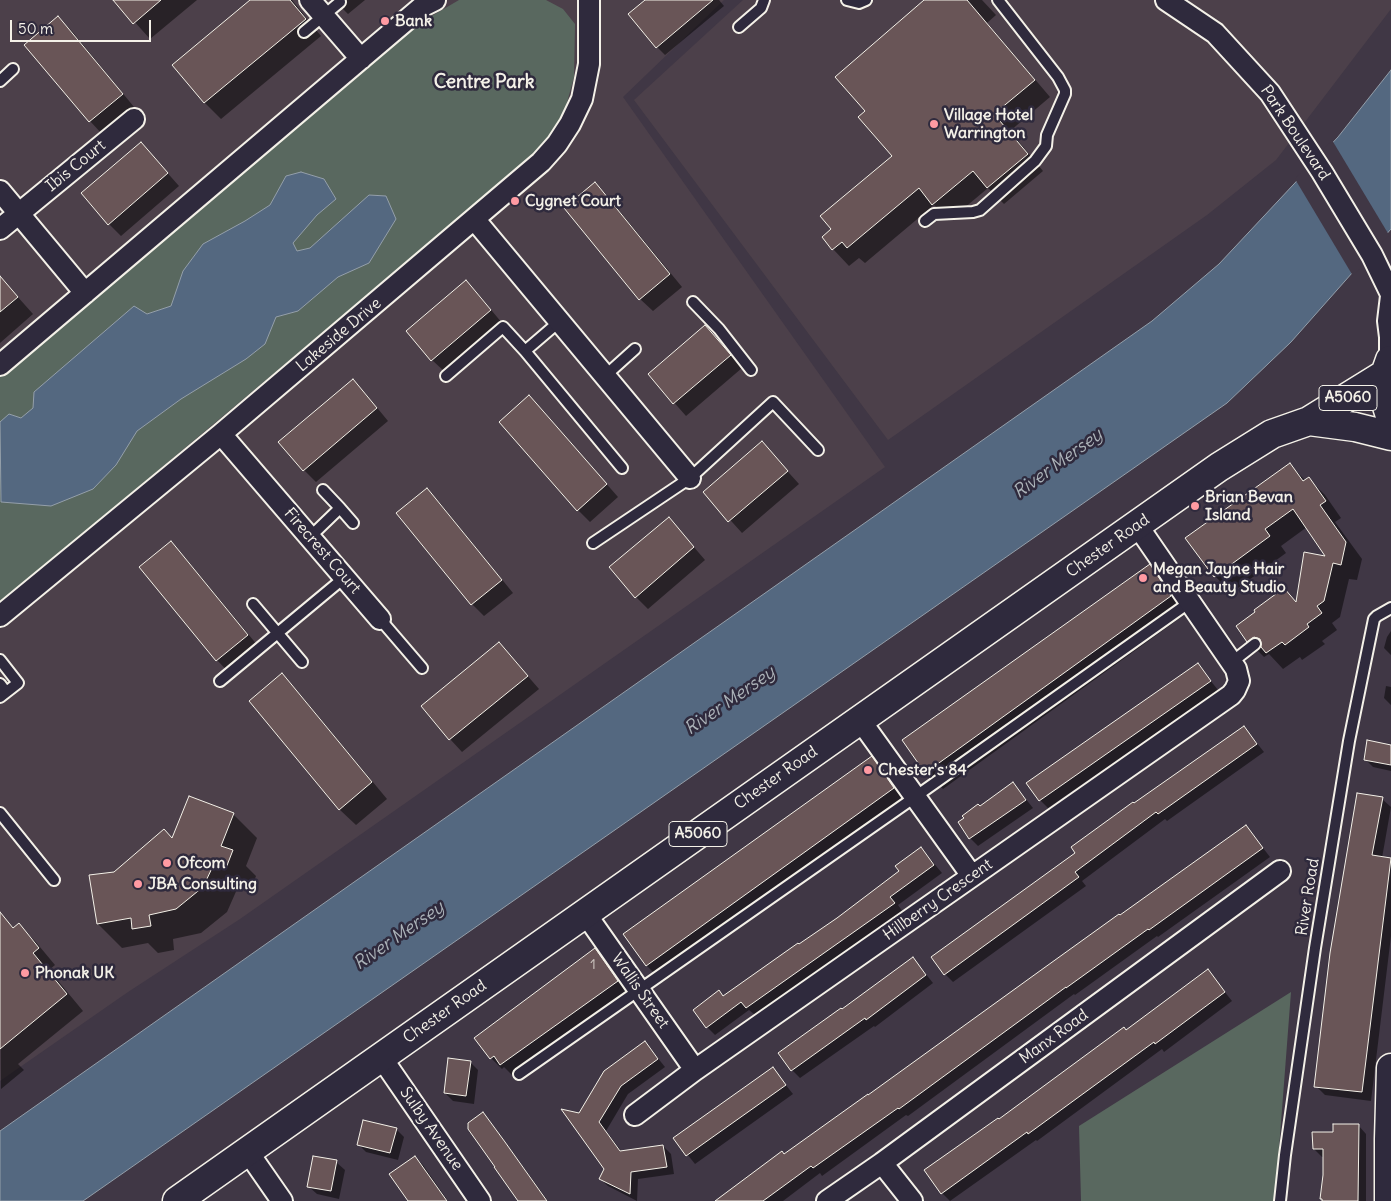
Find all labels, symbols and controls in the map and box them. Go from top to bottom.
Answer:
scale bar [12,10,154,42]
place label: Bank [395,11,432,31]
marker: Bank [379,15,391,27]
text: 50 m [18,19,53,38]
district label: Centre Park [434,72,534,94]
street label: Park Boulevard [1256,82,1334,184]
place label: Village Hotel Warrington [944,105,1033,143]
marker: Village Hotel Warrington [928,118,940,130]
street label: Ibis Court [42,136,110,196]
place label: Cygnet Court [525,191,621,211]
marker: Cygnet Court [509,195,521,207]
street label: Lakeside Drive [293,294,385,376]
road number: A5060 [1319,386,1377,410]
water label: River Mersey [1009,424,1107,504]
place label: Brian Bevan Island [1205,487,1293,525]
marker: Brian Bevan Island [1189,500,1201,512]
street label: Firecrest Court [280,504,364,598]
street label: Chester Road [1063,510,1153,582]
place label: Megan Jayne Hair and Beauty Studio [1153,559,1286,597]
marker: Megan Jayne Hair and Beauty Studio [1137,572,1149,584]
water label: River Mersey [681,662,779,740]
street label: Chester Road [731,742,821,814]
place label: Chester's 84 [878,760,967,780]
marker: Chester's 84 [862,764,874,776]
road number: A5060 [669,822,727,846]
place label: Ofcom [177,853,225,873]
street label: Hillberry Crescent [880,855,996,945]
marker: Ofcom [161,857,173,869]
street label: River Road [1292,857,1324,937]
place label: JBA Consulting [148,874,257,894]
marker: JBA Consulting [132,878,144,890]
water label: River Mersey [350,897,448,975]
street label: Wallis Street [607,950,673,1032]
house number: 1 [590,957,596,973]
place label: Phonak UK [35,963,114,983]
marker: Phonak UK [19,967,31,979]
street label: Chester Road [400,976,490,1048]
street label: Manx Road [1016,1006,1092,1068]
street label: Sulby Avenue [395,1084,467,1174]

